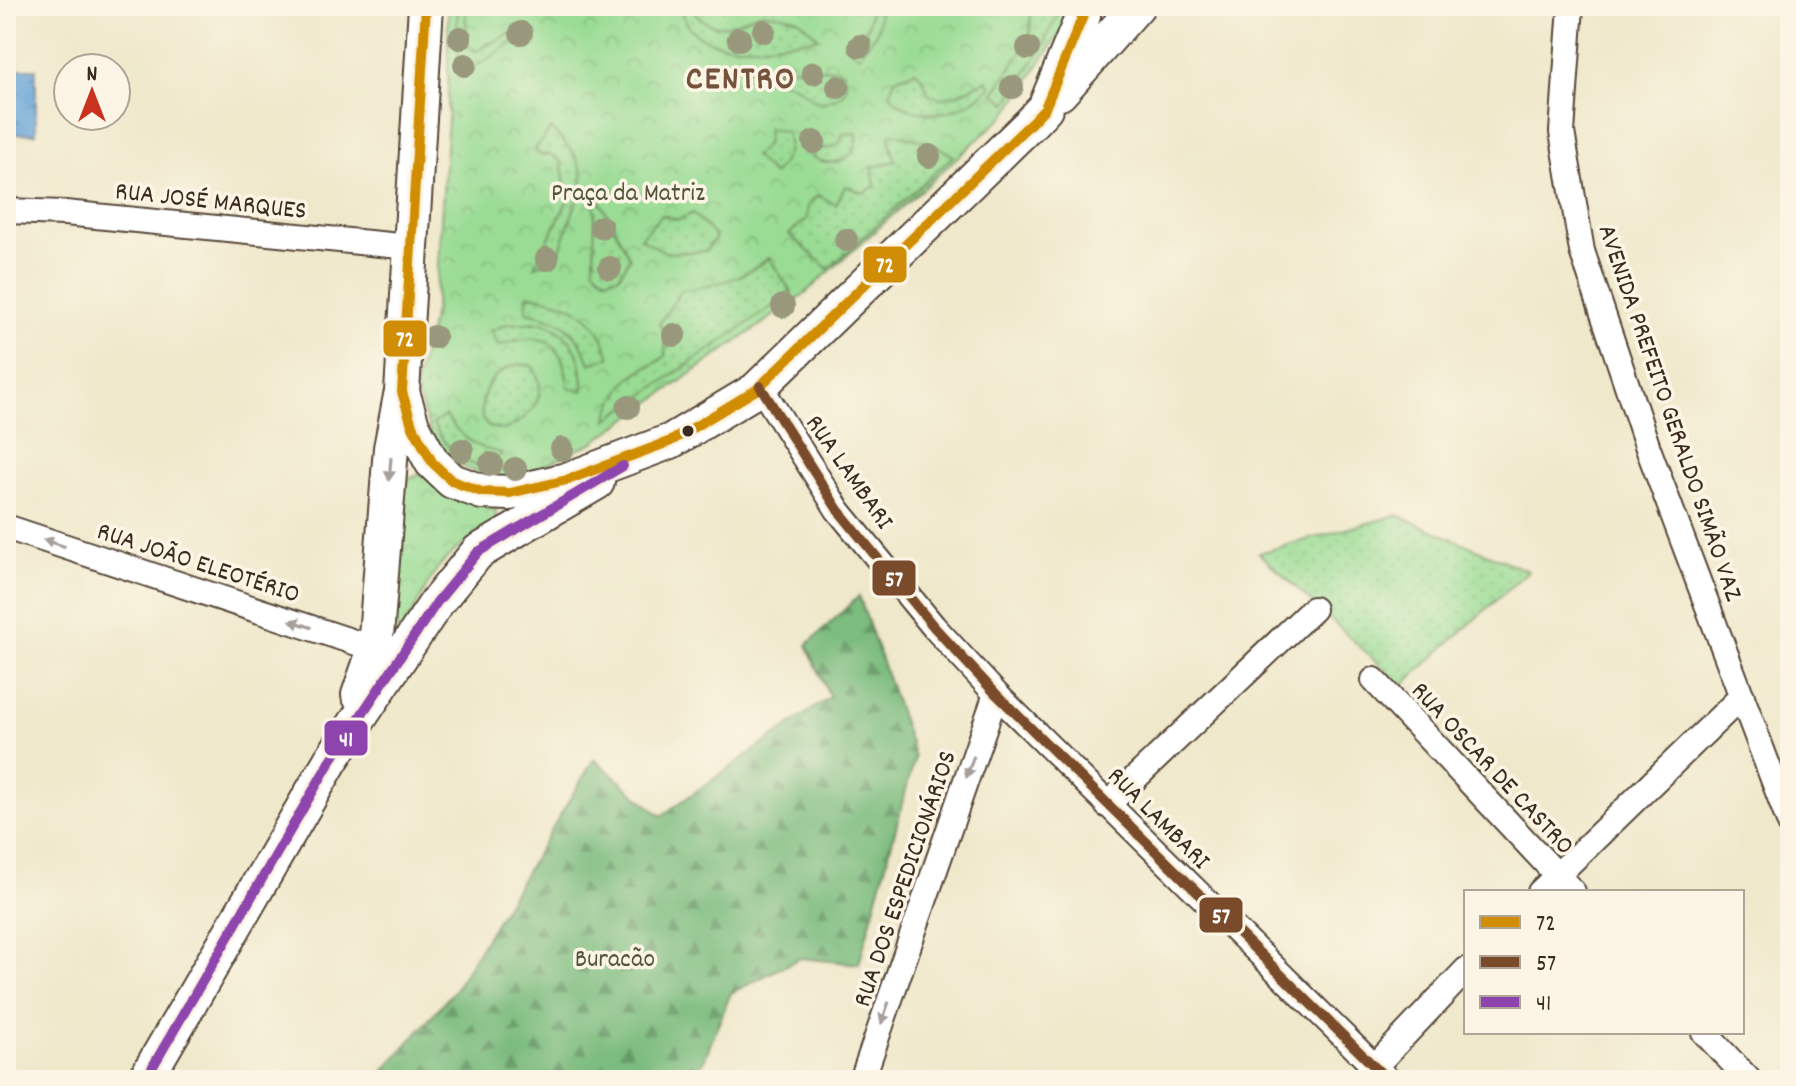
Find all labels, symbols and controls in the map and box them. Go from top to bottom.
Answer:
north arrow [52,52,132,132]
district label: CENTRO [686,57,796,106]
text: N [87,60,98,91]
street label: RUA JOSÉ MARQUES [113,174,308,231]
park label: Praça da Matriz [551,176,705,213]
street label: AVENIDA PREFEITO GERALDO SIMÃO VAZ [1587,220,1751,607]
line badge: 72 [862,245,908,284]
text: 72 [876,252,894,283]
line badge: 72 [382,319,428,358]
text: 72 [396,326,414,357]
street label: RUA LAMBARI [795,408,901,538]
unlabelled marker [680,423,696,439]
one-way arrow [383,457,396,482]
street label: RUA JOÃO ELEOTÉRIO [92,514,304,615]
one-way arrow [41,536,65,548]
line badge: 57 [871,559,917,597]
text: 57 [885,566,904,597]
one-way arrow [288,618,312,630]
street label: RUA OSCAR DE CASTRO [1401,674,1582,864]
line badge: 41 [323,719,369,757]
text: 41 [339,726,353,757]
street label: RUA DOS ESPEDICIONÁRIOS [845,746,968,1012]
one-way arrow [964,756,976,780]
street label: RUA LAMBARI [1098,759,1218,879]
legend [1464,890,1744,1034]
line badge: 57 [1198,896,1244,934]
text: 57 [1212,903,1231,934]
text: 72 [1536,908,1556,942]
park label: Buracão [575,942,655,979]
text: 57 [1536,948,1556,982]
text: 41 [1536,988,1551,1022]
one-way arrow [879,1002,891,1026]

